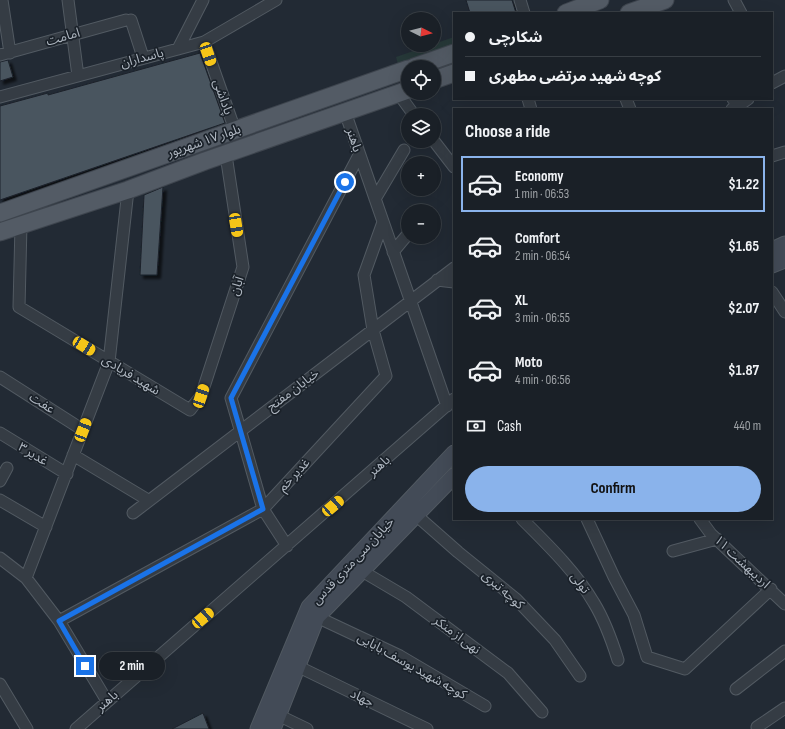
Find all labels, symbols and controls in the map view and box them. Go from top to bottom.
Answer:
north arrow [401,12,441,52]
map controls [401,12,441,244]
street label: امامت [44,25,82,49]
text: شکارچی [489,28,543,47]
car [198,41,218,67]
street label: پاسداران [119,45,166,73]
button: locate [401,60,441,100]
text: کوچه شهید مرتضی مطهری [489,67,661,86]
street label: پاداشی [208,77,237,117]
button: layers [401,108,441,148]
street label: بلوار ١٧ شهریور [164,121,243,161]
text: Choose a ride [465,121,550,142]
street label: باهنر [342,125,365,154]
button: + [401,156,441,196]
icon: car [467,166,503,202]
text: Economy [515,167,564,186]
route start [336,173,354,191]
text: $1.22 [728,175,759,194]
text: 1 min · 06:53 [515,186,569,202]
button: − [401,204,441,244]
car [228,212,244,238]
icon: car [467,228,503,264]
text: Comfort [515,229,560,248]
text: $1.65 [728,237,759,256]
text: 2 min · 06:54 [515,248,570,264]
street label: آبان [226,273,248,298]
icon: car [467,290,503,326]
text: XL [515,291,528,310]
text: $2.07 [728,299,759,318]
text: 3 min · 06:55 [515,310,570,326]
car [71,335,97,357]
street label: شهید فریادی [99,351,163,399]
icon: car [467,352,503,388]
text: Moto [515,353,542,372]
text: $1.87 [728,361,759,380]
street label: خیابان مفتح [264,365,324,416]
text: 4 min · 06:56 [515,372,570,388]
car [192,383,210,409]
street label: عفت [26,389,58,417]
icon: cash [465,415,487,437]
car [73,417,93,443]
text: Cash [497,417,522,436]
text: 440 m [734,418,761,434]
street label: غدیر ۳ [15,439,51,469]
street label: باهنر [364,452,393,481]
street label: غدیر خم [275,455,315,496]
button: Confirm [465,466,761,512]
car [320,494,346,518]
street label: خیابان سی متری قدس [308,514,398,608]
street label: ۱۱ اردیبهشت [711,532,773,592]
street label: کوچه تبری [478,567,528,614]
street label: تولی [567,569,593,597]
car [190,606,216,630]
street label: نهی از منکر [430,612,484,658]
street label: کوچه شهید یوسف بابایی [354,629,470,704]
callout: 2 min [99,652,165,680]
route end [76,657,94,675]
text: 2 min [120,658,144,674]
street label: جهاد [348,685,377,711]
street label: باهنر [92,687,121,716]

